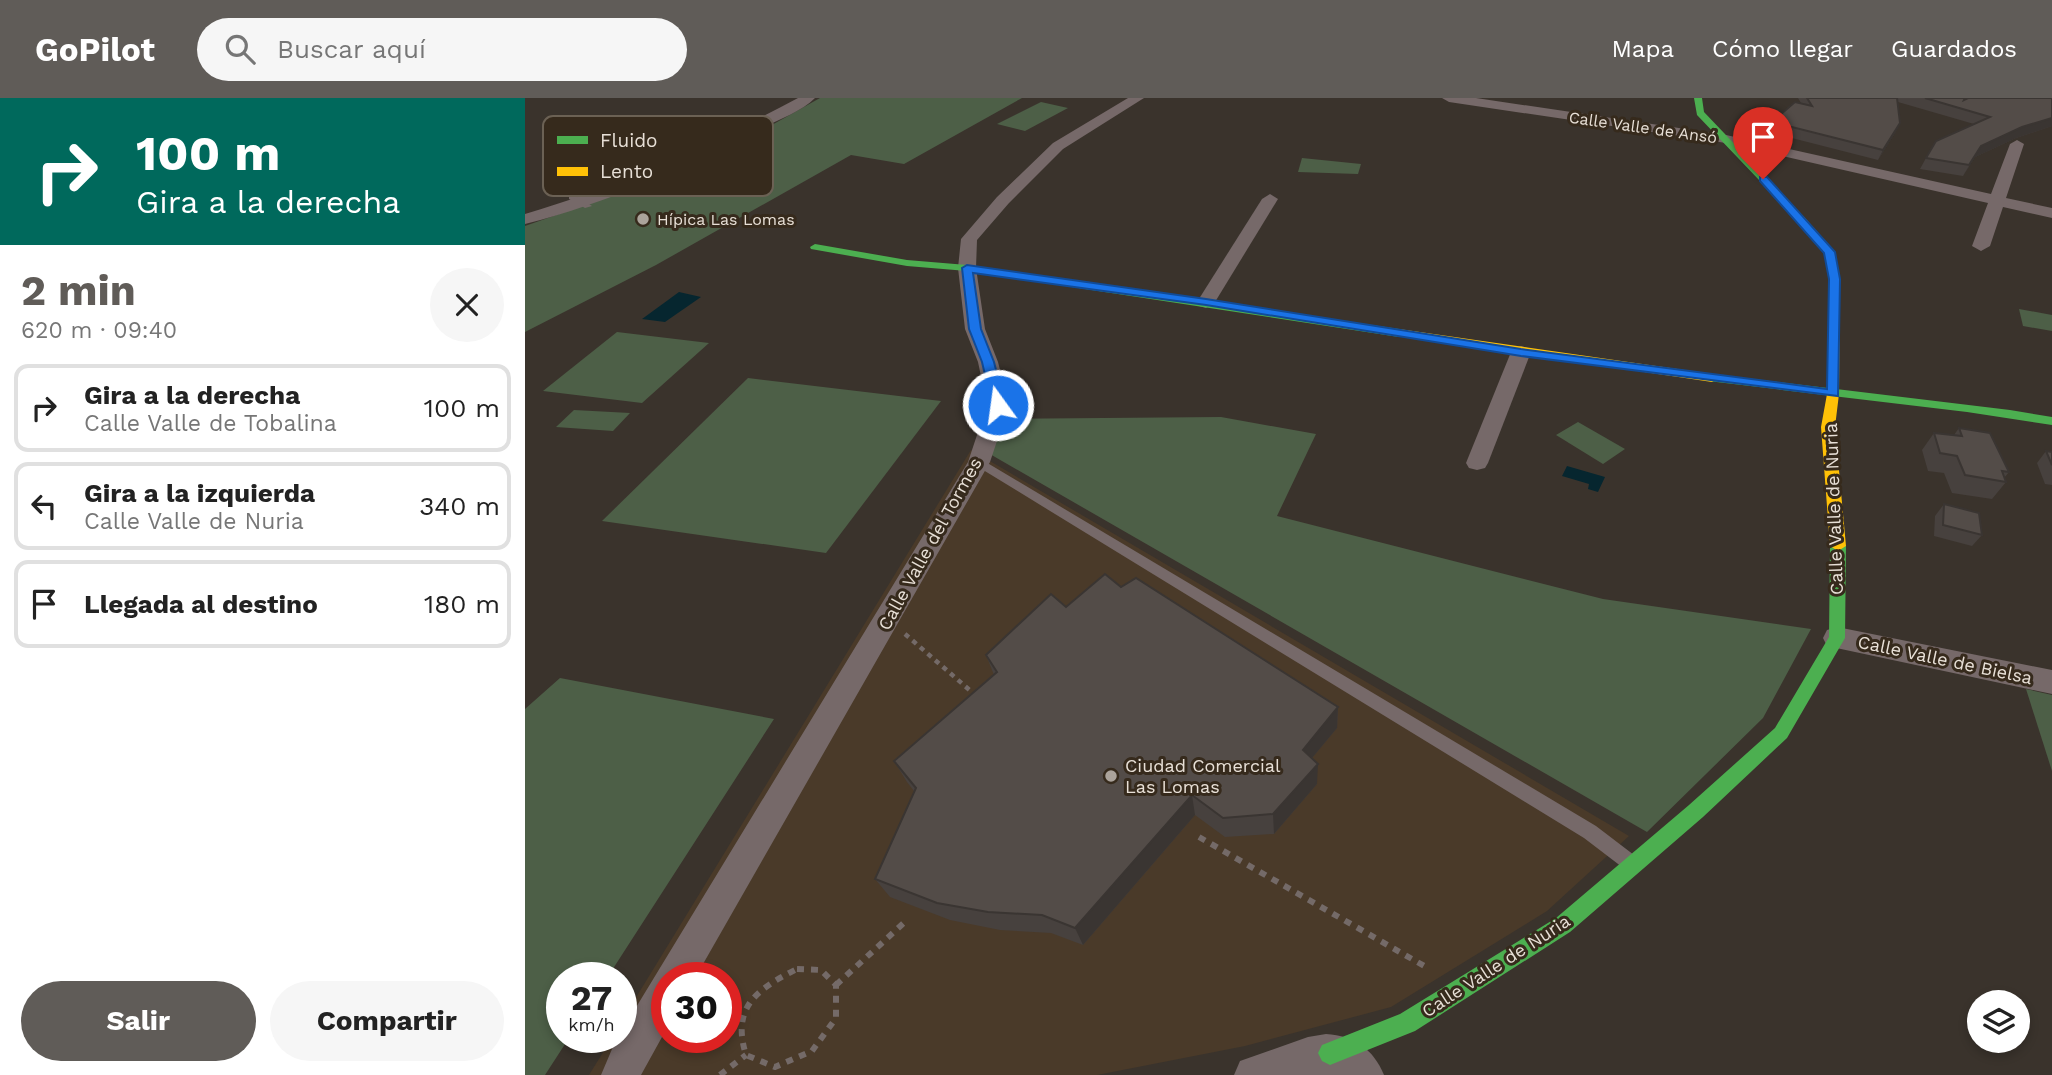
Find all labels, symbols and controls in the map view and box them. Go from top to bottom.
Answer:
search box [197,18,687,81]
text: GoPilot [35,30,155,69]
icon: search [221,30,259,68]
text: Buscar aquí [277,34,426,64]
text: Mapa [1612,35,1674,63]
text: Cómo llegar [1712,35,1853,63]
text: Guardados [1891,35,2017,63]
pin [1733,107,1793,179]
street label: Calle Valle de Ansó [1568,108,1718,147]
legend [543,116,773,196]
icon: arrive [1744,118,1782,156]
text: 100 m [136,124,280,182]
icon: right [21,126,112,217]
text: Fluido [600,129,658,152]
text: Lento [600,160,653,183]
text: Gira a la derecha [136,183,400,221]
place label: Hípica Las Lomas [657,210,795,229]
marker: Hípica Las Lomas [635,211,651,227]
text: 2 min [21,266,136,315]
button: close [430,268,504,342]
text: 620 m · 09:40 [21,317,177,344]
position arrow [961,368,1035,442]
text: Gira a la derecha [84,380,300,410]
icon: right [25,389,63,427]
text: 100 m [424,393,500,423]
text: Calle Valle de Tobalina [84,410,337,437]
street label: Calle Valle de Nuria [1820,423,1847,595]
street label: Calle Valle del Tormes [873,454,986,634]
text: Gira a la izquierda [84,478,315,508]
icon: left [25,487,63,525]
text: 340 m [419,491,500,521]
text: Calle Valle de Nuria [84,508,304,535]
icon: arrive [25,585,63,623]
text: Llegada al destino [84,589,318,619]
text: 180 m [424,589,500,619]
street label: Calle Valle de Bielsa [1856,631,2034,688]
place label: Ciudad Comercial Las Lomas [1125,755,1281,797]
marker: Ciudad Comercial Las Lomas [1103,768,1119,784]
street label: Calle Valle de Nuria [1418,910,1574,1021]
speed limit sign: 30 [651,962,742,1053]
text: 27 [571,977,612,1019]
button: Salir [21,981,256,1061]
button: Compartir [270,981,504,1061]
map controls [1967,990,2030,1053]
button: layers [1967,990,2030,1053]
text: km/h [568,1014,615,1035]

